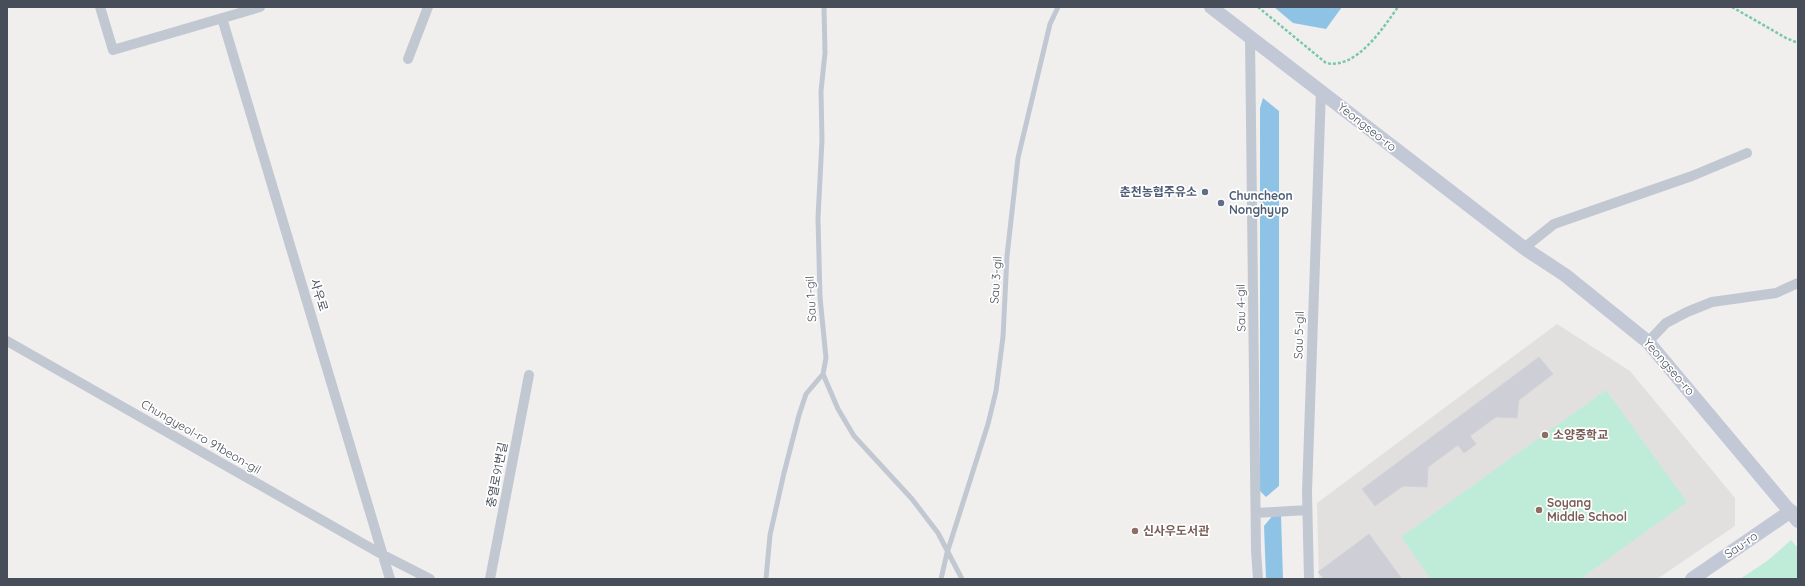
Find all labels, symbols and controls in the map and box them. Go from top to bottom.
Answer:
street label: Yeongseo-ro [1335,99,1400,154]
place label: 춘천농협주유소 [1120,184,1197,199]
marker: 춘천농협주유소 [1200,187,1210,197]
place label: Chuncheon Nonghyup [1229,188,1293,217]
marker: Chuncheon Nonghyup [1216,198,1226,208]
street label: Sau 3-gil [986,256,1005,304]
street label: Sau 1-gil [802,276,819,322]
street label: 사우로 [307,277,331,313]
street label: Sau 4-gil [1233,284,1248,332]
street label: Sau 5-gil [1290,311,1307,359]
street label: Yeongseo-ro [1641,335,1698,398]
street label: Chungyeol-ro 91beon-gil [139,396,264,477]
place label: 소양중학교 [1553,427,1608,442]
marker: 소양중학교 [1540,430,1550,440]
street label: 충열로91번길 [483,441,510,509]
place label: Soyang Middle School [1547,495,1627,524]
marker: Soyang Middle School [1534,505,1544,515]
place label: 신사우도서관 [1143,523,1209,538]
marker: 신사우도서관 [1130,526,1140,536]
street label: Sau-ro [1721,528,1760,561]

